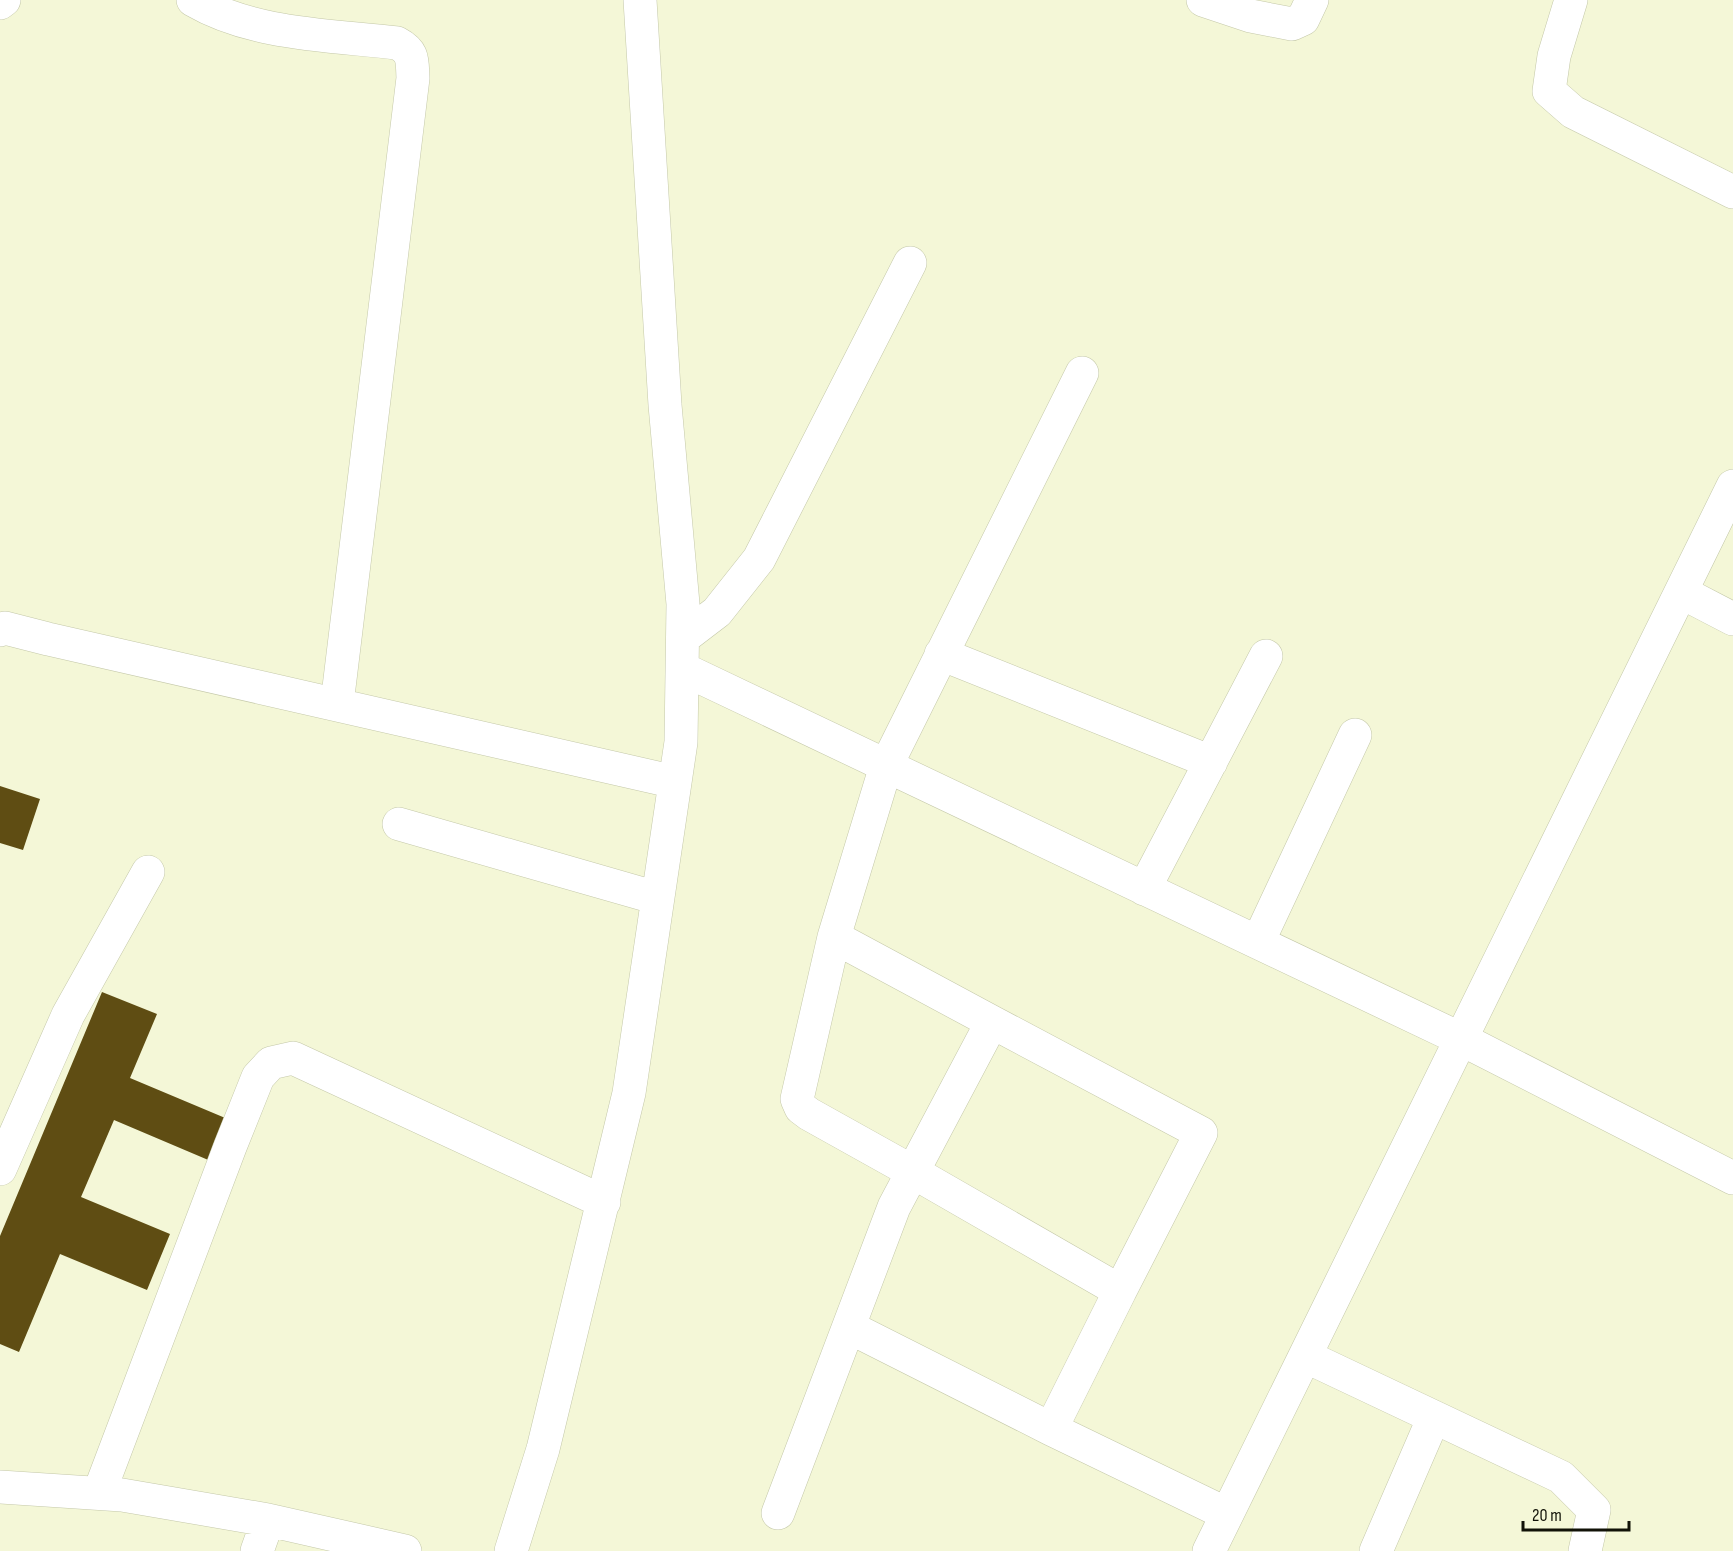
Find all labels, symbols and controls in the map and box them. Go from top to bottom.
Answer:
scale bar [1523,1494,1630,1532]
text: 20 m [1532,1505,1562,1526]

